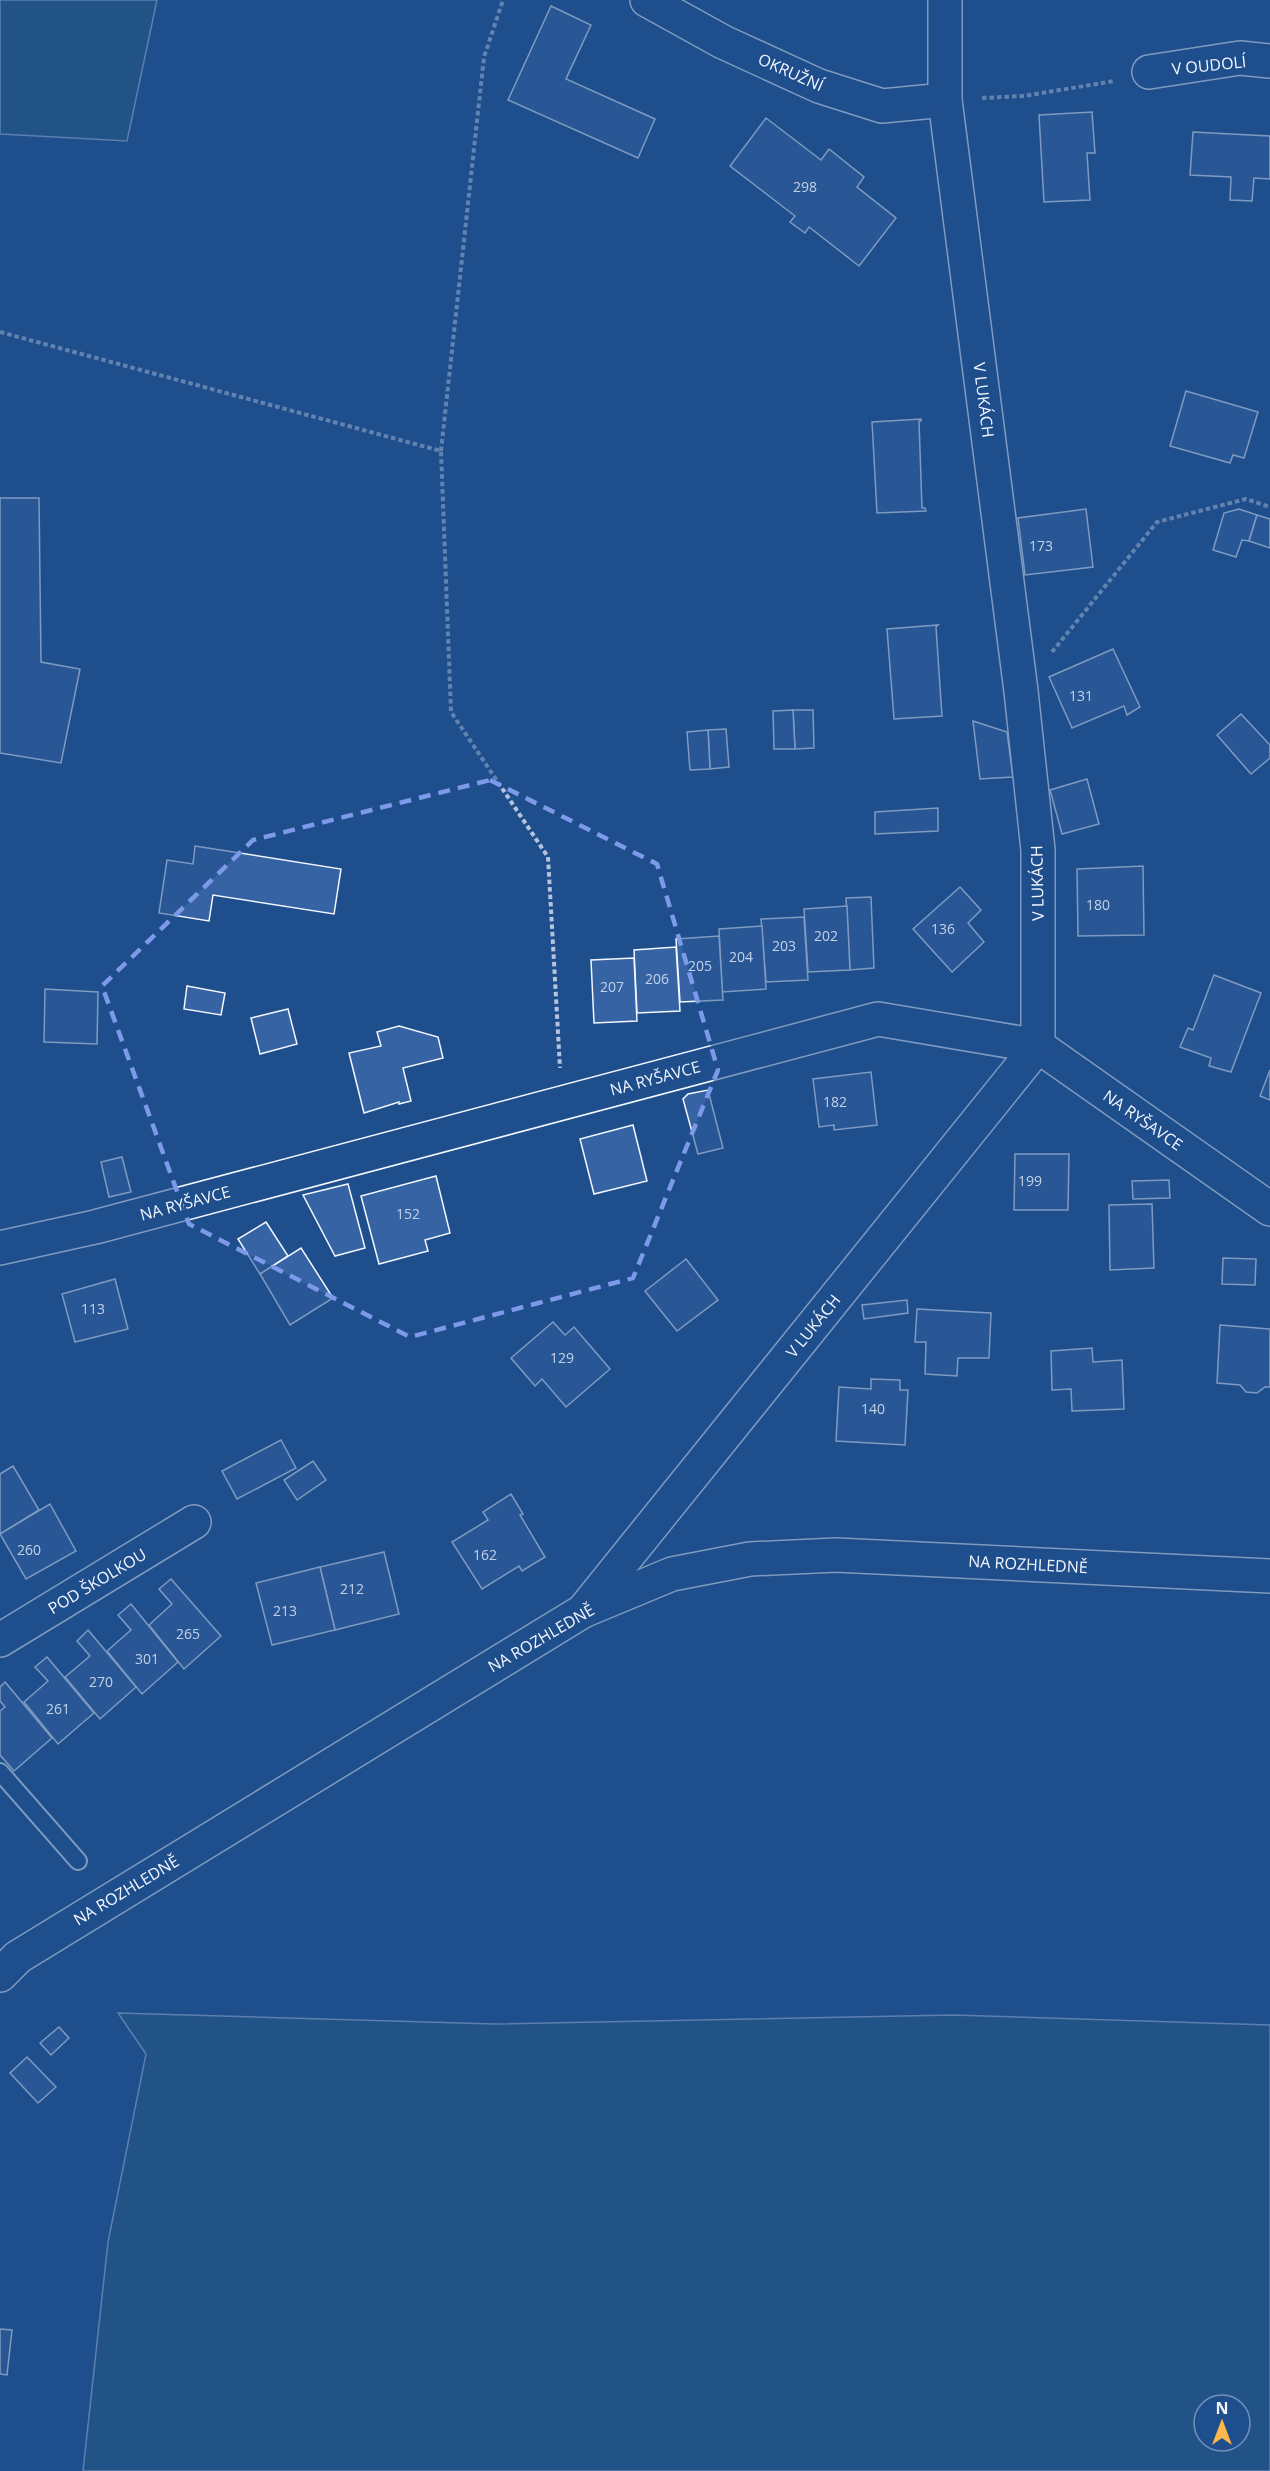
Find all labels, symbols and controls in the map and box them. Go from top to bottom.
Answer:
street label: OKRUŽNÍ [755,48,828,96]
street label: V OUDOLÍ [1171,50,1248,80]
house number: 298 [793,177,817,196]
street label: V LUKÁCH [968,361,1000,439]
house number: 173 [1029,536,1053,555]
house number: 131 [1069,686,1093,705]
street label: V LUKÁCH [1025,845,1049,921]
house number: 180 [1086,895,1110,914]
house number: 136 [931,919,955,938]
house number: 202 [814,926,838,945]
house number: 203 [772,936,796,955]
house number: 204 [729,947,753,966]
house number: 205 [688,956,712,975]
house number: 206 [645,969,669,988]
house number: 207 [600,977,624,996]
street label: NA RYŠAVCE [607,1055,703,1101]
street label: NA RYŠAVCE [1099,1084,1187,1156]
house number: 182 [823,1092,847,1111]
house number: 199 [1018,1171,1042,1190]
street label: NA RYŠAVCE [137,1180,233,1226]
house number: 152 [396,1204,420,1223]
street label: V LUKÁCH [781,1290,845,1362]
house number: 113 [81,1299,105,1318]
house number: 129 [550,1348,574,1367]
house number: 140 [861,1399,885,1418]
house number: 260 [17,1540,41,1559]
street label: POD ŠKOLKOU [44,1543,150,1619]
house number: 162 [473,1545,497,1564]
street label: NA ROZHLEDNĚ [968,1550,1088,1578]
house number: 212 [340,1579,364,1598]
street label: NA ROZHLEDNĚ [484,1599,598,1677]
house number: 213 [273,1601,297,1620]
house number: 265 [176,1624,200,1643]
house number: 301 [135,1649,159,1668]
house number: 270 [89,1672,113,1691]
house number: 261 [46,1699,70,1718]
street label: NA ROZHLEDNĚ [69,1850,183,1930]
north arrow [1192,2393,1252,2453]
text: N [1215,2397,1229,2419]

